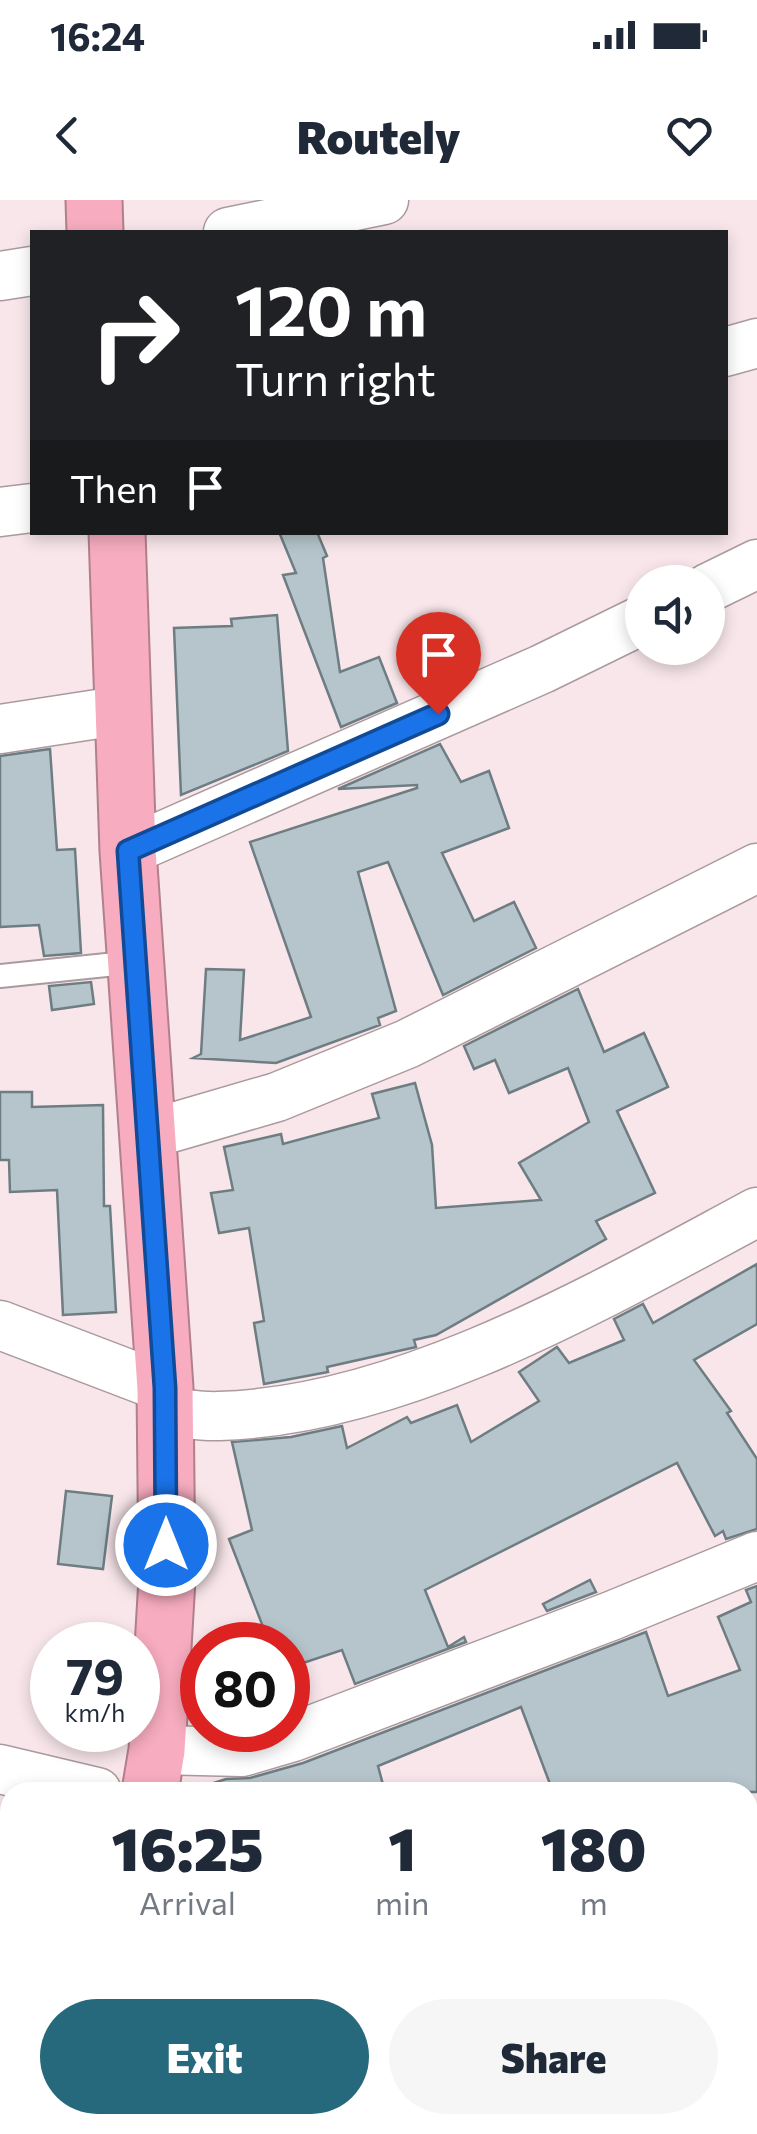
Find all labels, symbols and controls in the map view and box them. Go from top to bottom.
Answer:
text: 16:24 [50,12,145,59]
icon: back [40,108,95,163]
text: Routely [297,108,460,163]
icon: heart [662,108,717,163]
text: 120 m [235,265,427,350]
icon: right [70,270,200,400]
text: Turn right [235,350,436,405]
icon: arrive [178,460,233,515]
text: Then [70,464,158,511]
map controls [625,565,725,665]
button: sound [625,565,725,665]
pin [396,612,481,715]
icon: arrive [411,627,466,682]
position arrow [114,1493,218,1597]
speed limit sign: 80 [180,1622,310,1752]
text: 79 [66,1644,124,1705]
text: km/h [65,1697,125,1727]
text: 16:25 [111,1810,263,1883]
text: 1 [388,1810,416,1883]
text: 180 [541,1810,647,1883]
text: Arrival [139,1882,236,1922]
text: min [375,1882,429,1922]
text: m [580,1882,608,1922]
button: Exit [40,1999,369,2114]
button: Share [389,1999,718,2114]

